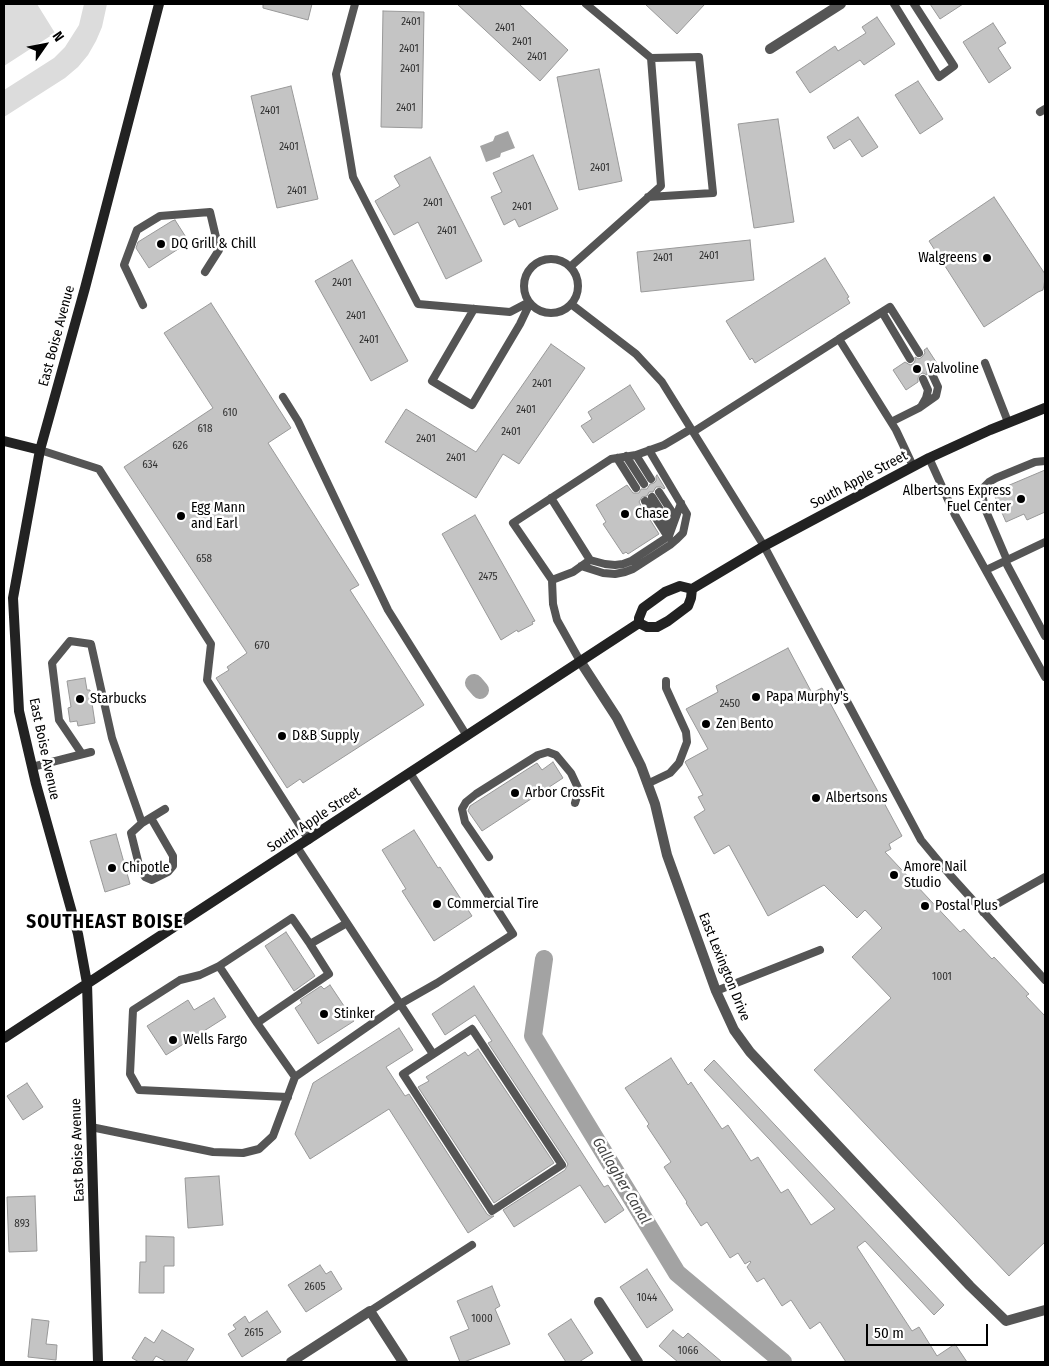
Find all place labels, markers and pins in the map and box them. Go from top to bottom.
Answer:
place label: DQ Grill & Chill [171,236,256,252]
marker: DQ Grill & Chill [155,238,167,250]
place label: Walgreens [918,250,977,266]
marker: Walgreens [981,252,993,264]
place label: Valvoline [927,361,979,377]
marker: Valvoline [911,363,923,375]
place label: Albertsons Express Fuel Center [903,483,1011,516]
marker: Albertsons Express Fuel Center [1015,493,1027,505]
place label: Egg Mann and Earl [191,500,245,532]
place label: Chase [635,506,669,522]
marker: Chase [619,508,631,520]
marker: Egg Mann and Earl [175,510,187,522]
place label: Papa Murphy's [766,689,849,705]
place label: Starbucks [90,691,146,707]
marker: Papa Murphy's [750,691,762,703]
marker: Starbucks [74,693,86,705]
place label: Zen Bento [716,716,774,732]
marker: Zen Bento [700,718,712,730]
place label: D&B Supply [292,728,359,744]
marker: D&B Supply [276,730,288,742]
place label: Arbor CrossFit [525,785,605,801]
marker: Arbor CrossFit [509,787,521,799]
place label: Albertsons [826,790,888,806]
marker: Albertsons [810,792,822,804]
place label: Amore Nail Studio [904,859,967,892]
place label: Chipotle [122,860,170,876]
marker: Chipotle [106,862,118,874]
marker: Amore Nail Studio [888,869,900,881]
place label: Commercial Tire [447,896,539,912]
marker: Commercial Tire [431,898,443,910]
place label: Postal Plus [935,898,998,914]
marker: Postal Plus [919,900,931,912]
place label: Stinker [334,1006,375,1022]
marker: Stinker [318,1008,330,1020]
place label: Wells Fargo [183,1032,247,1048]
marker: Wells Fargo [167,1034,179,1046]

